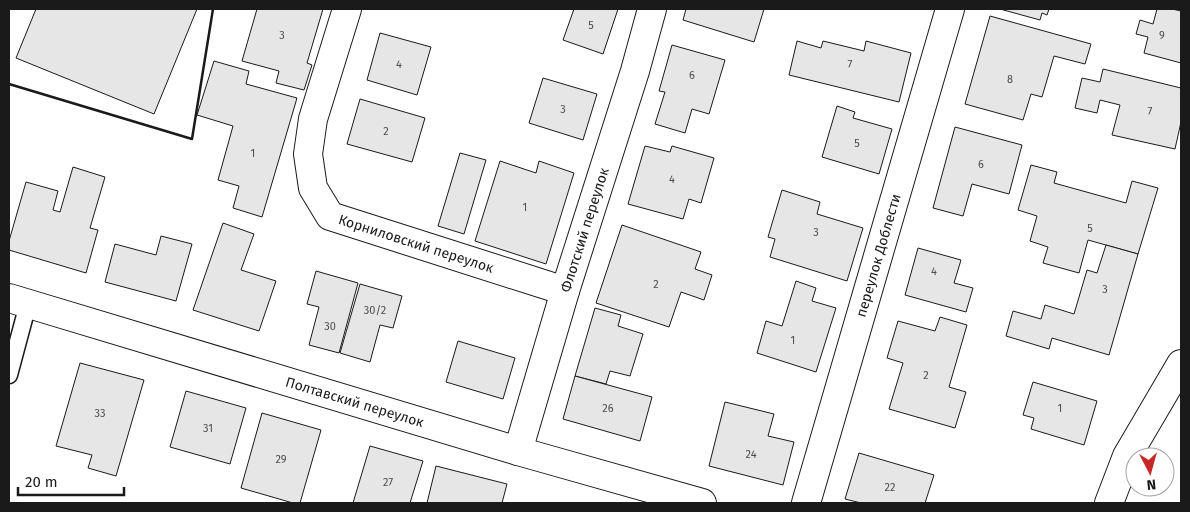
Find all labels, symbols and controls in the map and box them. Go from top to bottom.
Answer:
house number: 5 [588,19,594,32]
house number: 3 [279,29,285,42]
house number: 9 [1159,29,1165,42]
house number: 4 [396,58,402,71]
house number: 7 [848,58,853,71]
house number: 6 [689,69,695,82]
house number: 8 [1007,73,1013,86]
house number: 3 [560,103,566,116]
house number: 7 [1148,105,1153,118]
house number: 2 [383,125,389,138]
house number: 5 [854,137,860,150]
house number: 1 [251,147,255,160]
house number: 6 [978,158,984,171]
street label: Флотский переулок [557,165,612,294]
house number: 4 [669,173,675,186]
street label: переулок Доблести [852,192,904,319]
house number: 1 [523,201,527,214]
street label: Корниловский переулок [336,211,497,276]
house number: 5 [1087,222,1093,235]
house number: 3 [813,226,819,239]
house number: 4 [931,265,937,278]
house number: 2 [653,278,659,291]
house number: 3 [1102,283,1108,296]
house number: 30/2 [364,304,386,317]
house number: 30 [324,320,336,333]
house number: 1 [791,334,795,347]
house number: 2 [923,369,929,382]
street label: Полтавский переулок [284,373,427,431]
house number: 26 [602,402,614,415]
house number: 1 [1058,402,1062,415]
house number: 33 [95,407,105,420]
house number: 31 [203,422,213,435]
north arrow [1125,447,1175,497]
house number: 24 [746,448,757,461]
house number: 29 [275,453,287,466]
scale bar [18,464,124,496]
text: 20 m [25,473,58,491]
text: N [1146,475,1157,493]
house number: 27 [383,476,393,489]
house number: 22 [885,481,895,494]

